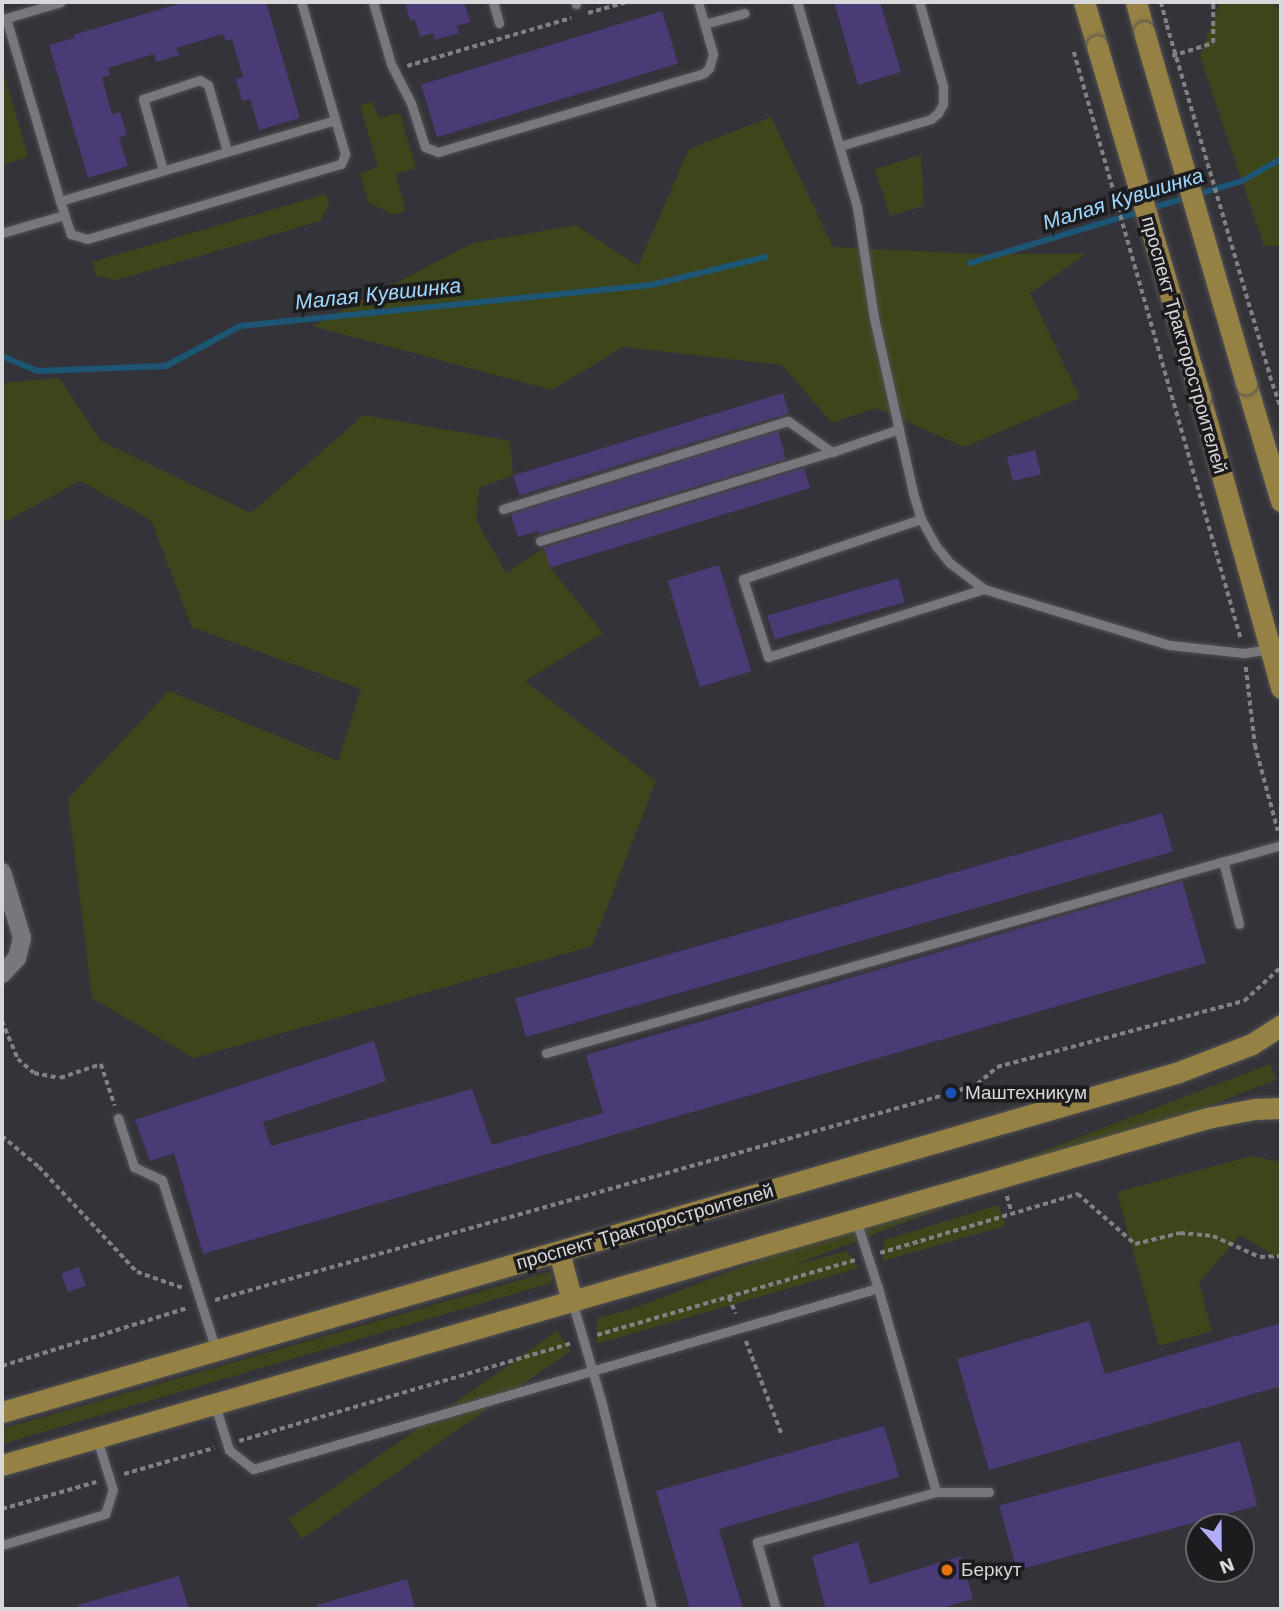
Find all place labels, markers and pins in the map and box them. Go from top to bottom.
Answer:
place label: Маштехникум [965,1082,1087,1104]
marker: Маштехникум [943,1085,959,1101]
place label: Беркут [961,1559,1021,1581]
marker: Беркут [939,1562,955,1578]

